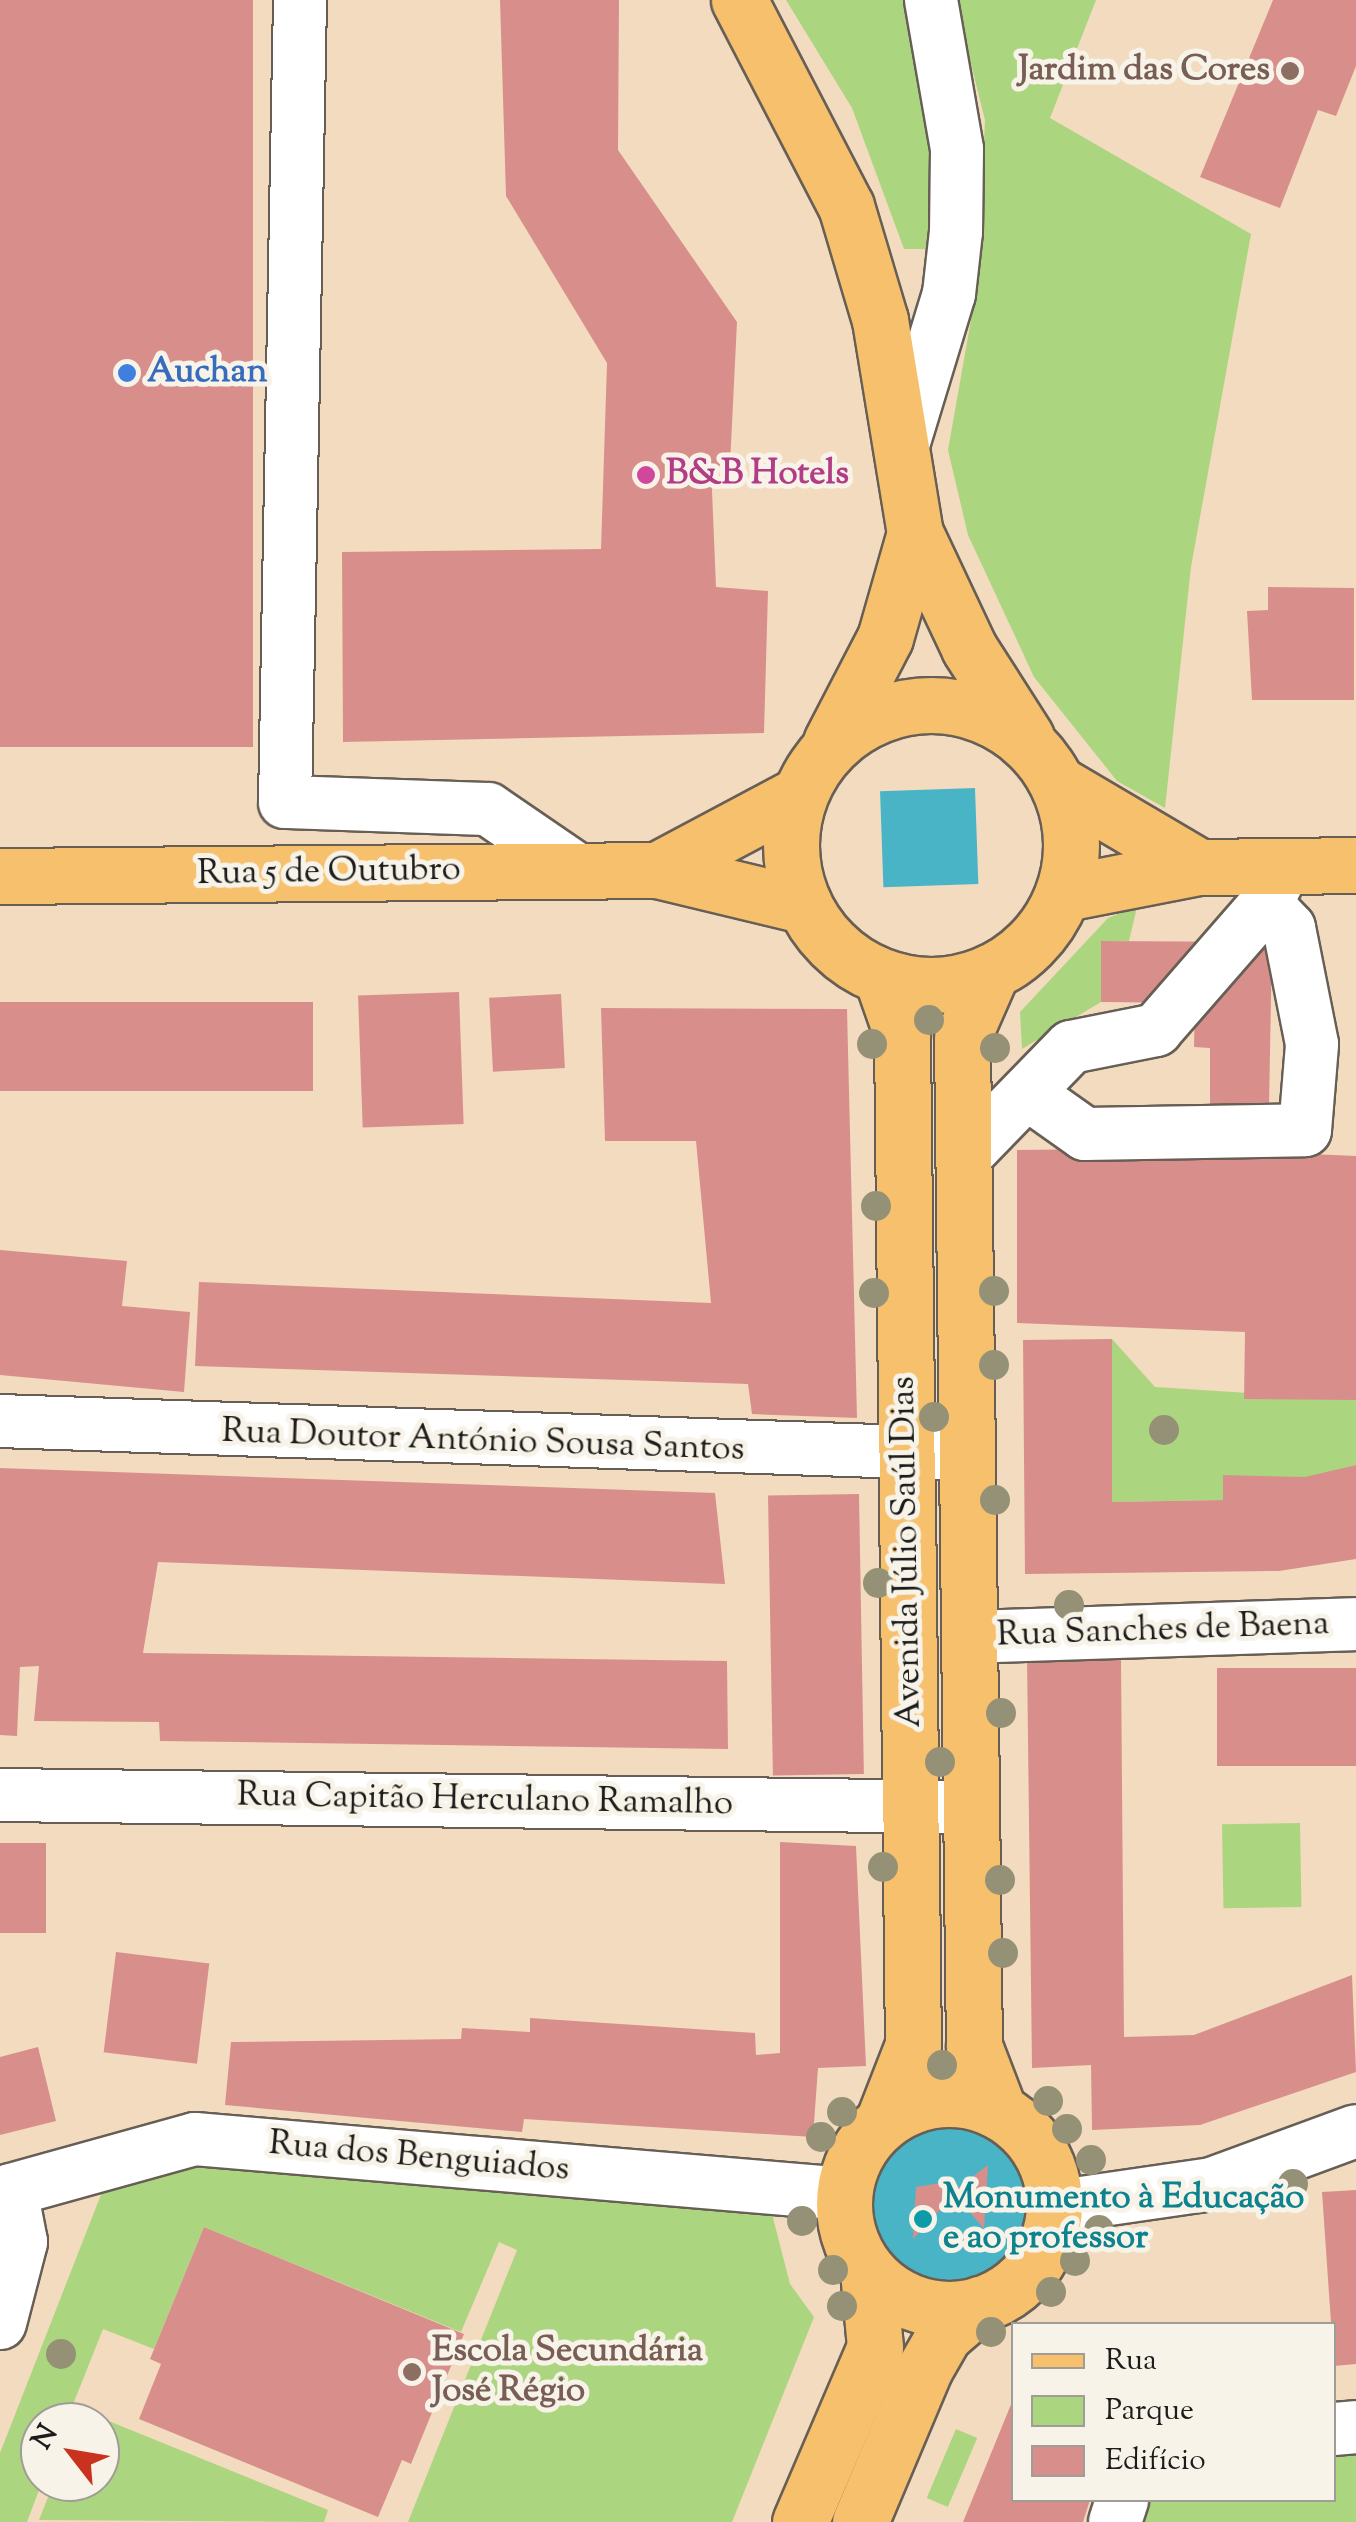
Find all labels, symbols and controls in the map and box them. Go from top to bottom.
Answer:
place label: Jardim das Cores [1018,50,1270,92]
marker: Jardim das Cores [1279,60,1301,82]
place label: Auchan [147,352,267,394]
marker: Auchan [116,362,138,384]
place label: B&B Hotels [666,454,849,496]
marker: B&B Hotels [635,464,657,486]
street label: Rua 5 de Outubro [197,850,461,896]
street label: Avenida Júlio Saúl Dias [884,1376,932,1728]
street label: Rua Doutor António Sousa Santos [221,1412,745,1472]
street label: Rua Sanches de Baena [996,1604,1330,1658]
street label: Rua Capitão Herculano Ramalho [237,1776,733,1826]
street label: Rua dos Benguiados [267,2124,571,2192]
place label: Monumento à Educação e ao professor [943,2178,1304,2260]
marker: Monumento à Educação e ao professor [912,2208,934,2230]
legend [1011,2322,1336,2502]
place label: Escola Secundária José Régio [432,2331,703,2413]
text: Rua [1105,2340,1157,2383]
marker: Escola Secundária José Régio [401,2361,423,2383]
text: Parque [1105,2390,1194,2433]
north arrow [20,2402,120,2502]
text: N [23,2418,69,2457]
text: Edifício [1105,2440,1206,2483]

